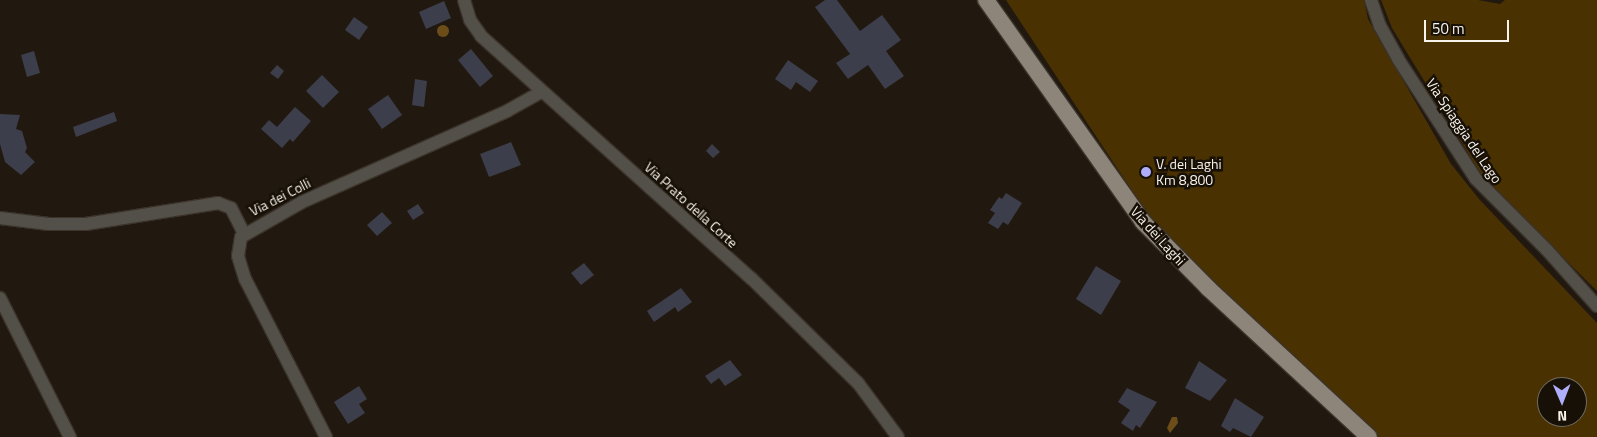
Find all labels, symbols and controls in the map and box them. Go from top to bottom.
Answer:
scale bar [1427,10,1512,42]
text: 50 m [1432,17,1465,40]
street label: Via Spiaggia del Lago [1423,75,1505,187]
place label: V. dei Laghi Km 8,800 [1156,156,1222,188]
street label: Via Prato della Corte [641,159,741,251]
marker: V. dei Laghi Km 8,800 [1140,166,1152,178]
street label: Via dei Colli [247,174,313,220]
street label: Via dei Laghi [1127,203,1189,269]
north arrow [1537,377,1587,427]
text: N [1557,406,1567,427]

